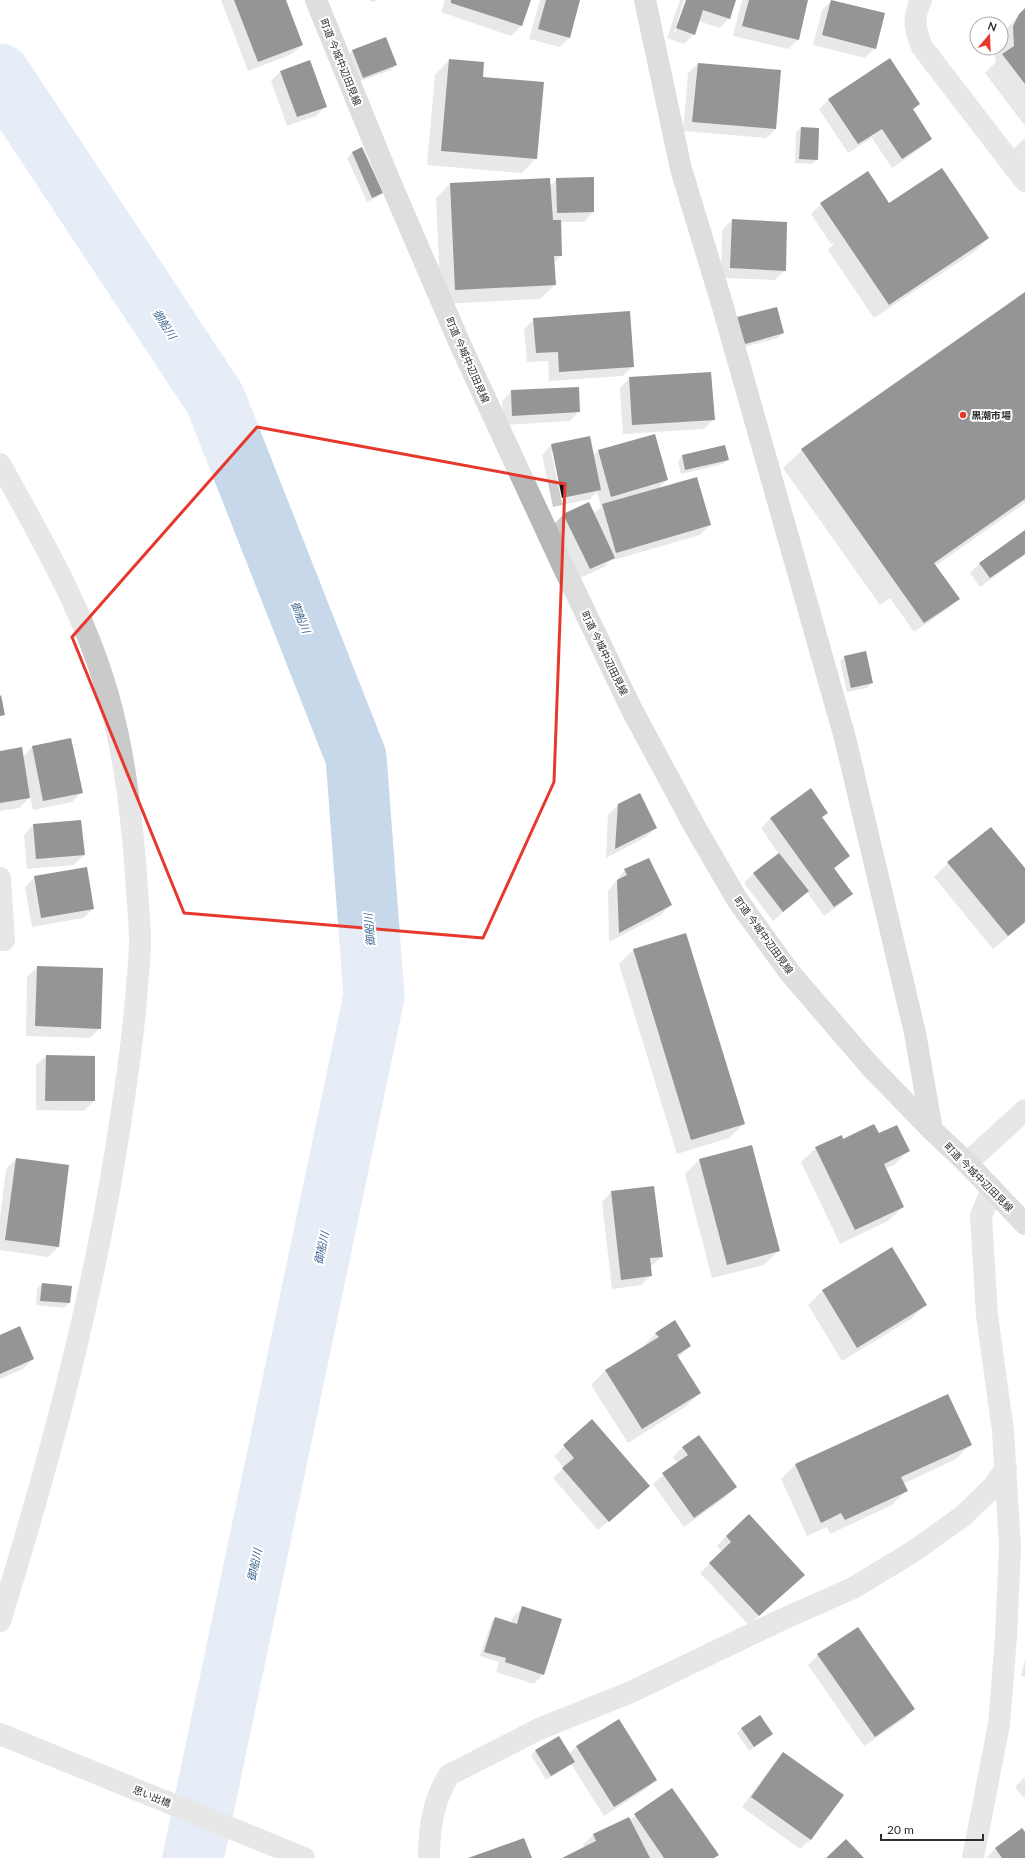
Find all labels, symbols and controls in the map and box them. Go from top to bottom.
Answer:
north arrow [969,16,1009,56]
street label: 町道 今城中辺田見線 [318,17,364,107]
text: N [986,19,999,34]
water label: 御船川 [151,307,180,342]
street label: 町道 今城中辺田見線 [444,315,492,405]
place label: 黒潮市場 [971,409,1011,421]
marker: 黒潮市場 [958,410,968,420]
water label: 御船川 [289,599,314,636]
street label: 町道 今城中辺田見線 [579,609,631,697]
street label: 町道 今城中辺田見線 [732,894,796,976]
water label: 御船川 [361,912,377,947]
street label: 町道 今城中辺田見線 [942,1140,1016,1214]
water label: 御船川 [311,1230,331,1265]
water label: 御船川 [244,1547,264,1582]
street label: 思い出橋 [131,1783,173,1809]
scale bar [881,1816,983,1842]
text: 20 m [887,1822,914,1837]

